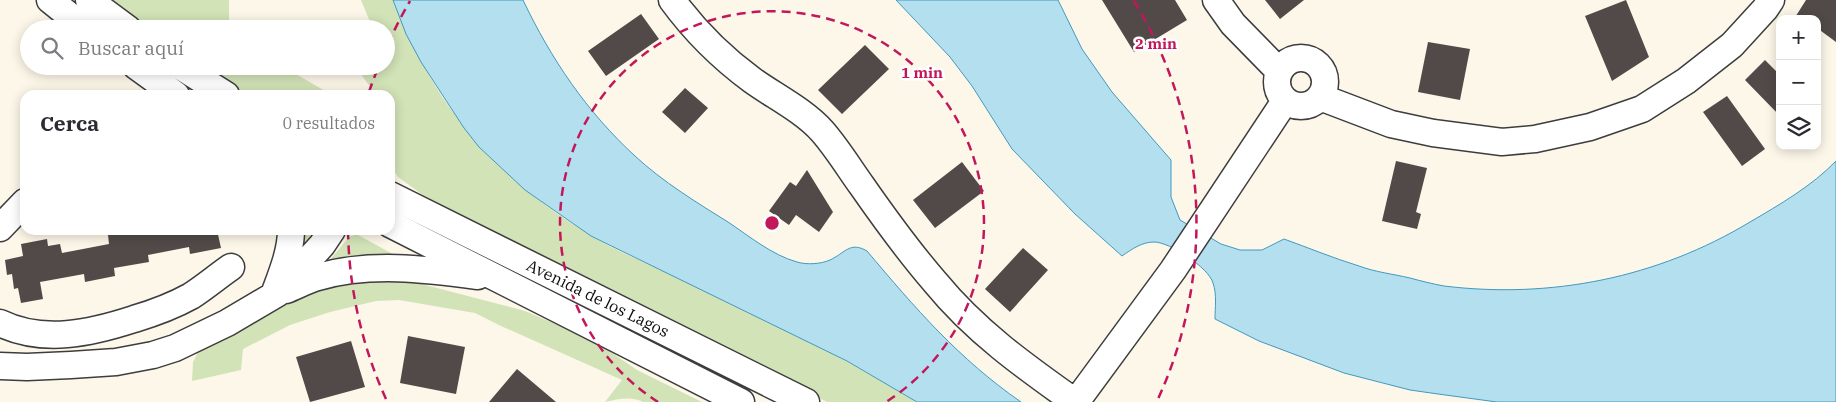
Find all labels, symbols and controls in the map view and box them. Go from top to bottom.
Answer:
map controls [1776,15,1821,150]
button: + [1776,15,1821,60]
search box [20,20,395,75]
icon: search [38,34,66,62]
text: 2 min [1135,34,1177,53]
text: Buscar aquí [78,36,184,60]
button: − [1776,60,1821,105]
text: 1 min [901,63,943,82]
button: layers [1776,105,1821,150]
text: Cerca [40,109,99,137]
text: 0 resultados [283,113,375,133]
centre of rings [763,214,781,232]
street label: Avenida de los Lagos [524,255,672,341]

